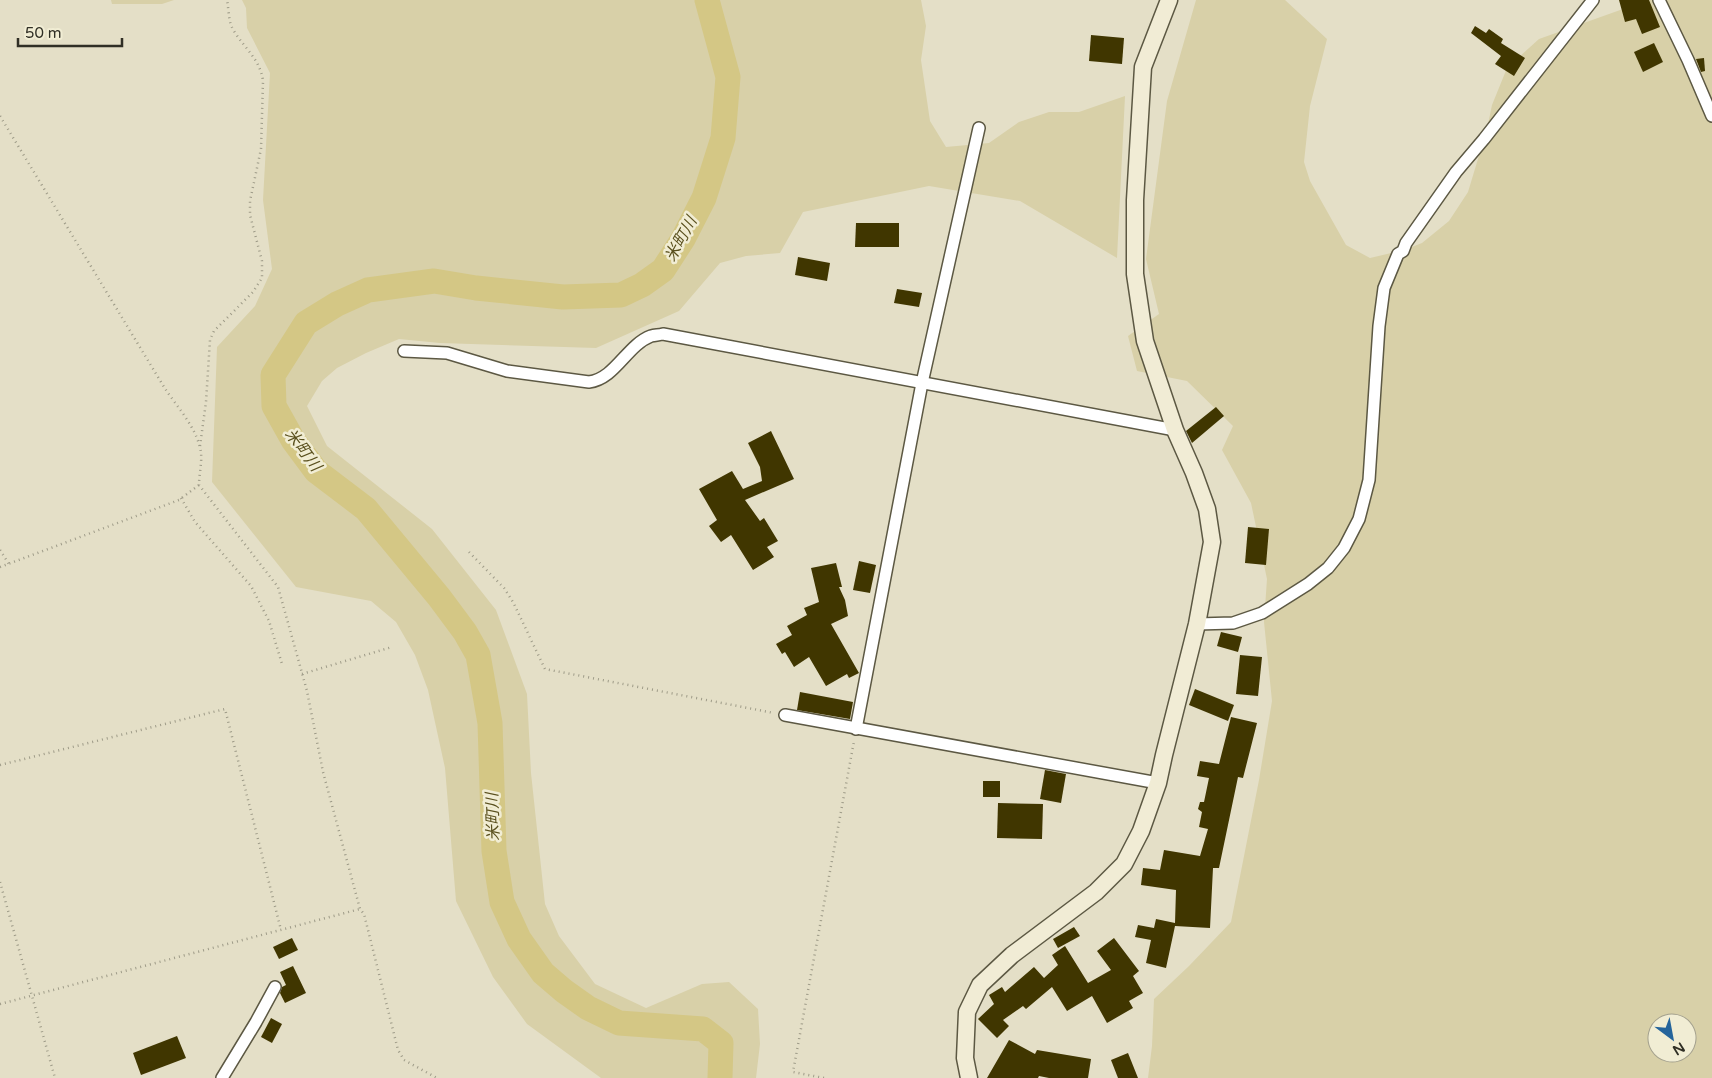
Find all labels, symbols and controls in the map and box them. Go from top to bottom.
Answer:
scale bar [18,15,121,47]
text: 50 m [25,24,62,42]
water label: 米町川 [661,211,702,265]
water label: 米町川 [281,425,327,477]
water label: 米町川 [482,791,504,841]
north arrow [1647,1013,1697,1063]
text: N [1669,1038,1688,1059]

